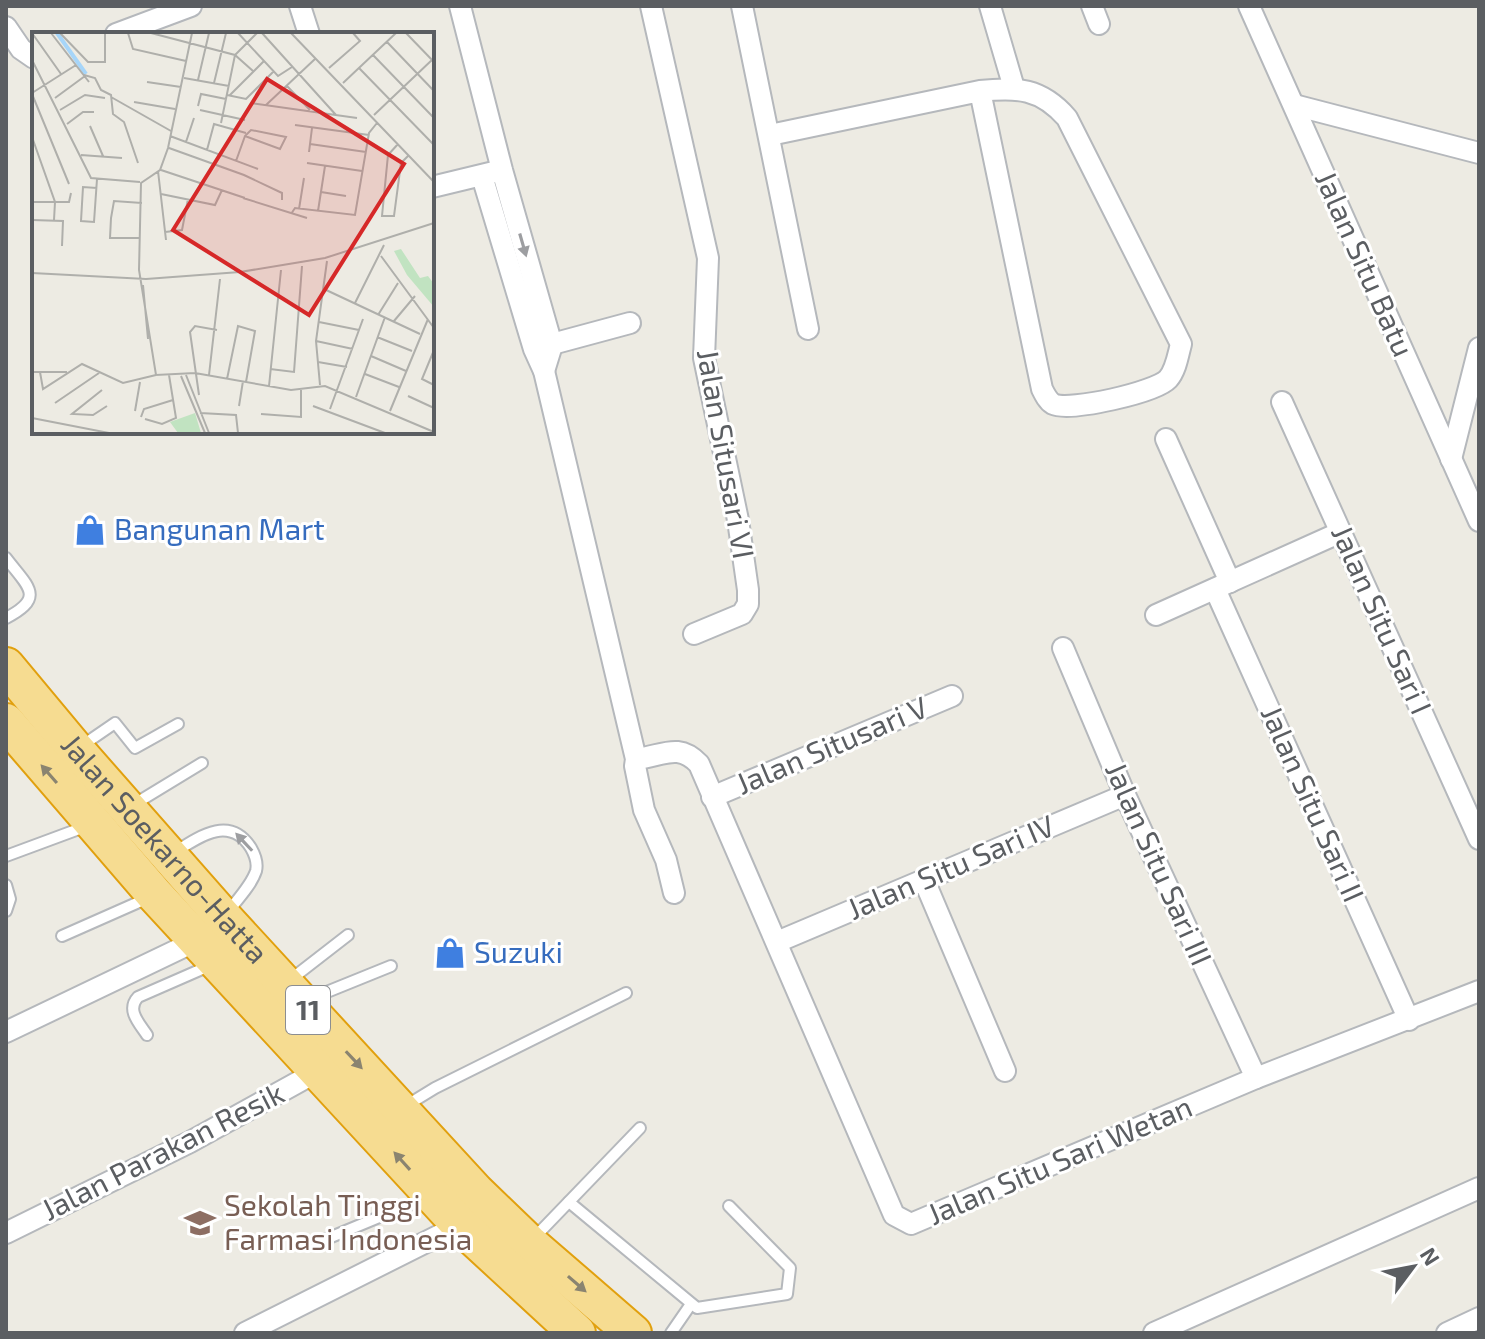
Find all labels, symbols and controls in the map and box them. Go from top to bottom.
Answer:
inset map [32,32,434,434]
street label: Jalan Situ Batu [1309,165,1423,362]
one-way arrow [518,232,530,257]
street label: Jalan Situsari VI [691,346,763,561]
place label: Bangunan Mart [114,510,325,546]
shop icon: Bangunan Mart [73,513,107,547]
street label: Jalan Situ Sari I [1325,519,1441,719]
street label: Jalan Situsari V [730,688,932,801]
street label: Jalan Situ Sari II [1255,700,1373,907]
street label: Jalan Soekarno-Hatta [55,726,276,970]
street label: Jalan Situ Sari III [1099,756,1221,970]
one-way arrow [41,764,58,784]
street label: Jalan Situ Sari IV [841,806,1059,926]
one-way arrow [235,833,253,852]
place label: Suzuki [474,933,563,969]
shop icon: Suzuki [433,936,467,970]
road number: 11 [286,986,330,1034]
one-way arrow [345,1050,363,1069]
street label: Jalan Parakan Resik [35,1074,289,1227]
street label: Jalan Situ Sari Wetan [921,1087,1197,1231]
one-way arrow [393,1151,411,1170]
place label: Sekolah Tinggi Farmasi Indonesia [224,1186,472,1256]
school or university icon: Sekolah Tinggi Farmasi Indonesia [183,1206,217,1240]
north arrow [1373,1227,1453,1307]
text: N [1416,1242,1446,1269]
one-way arrow [566,1275,586,1292]

